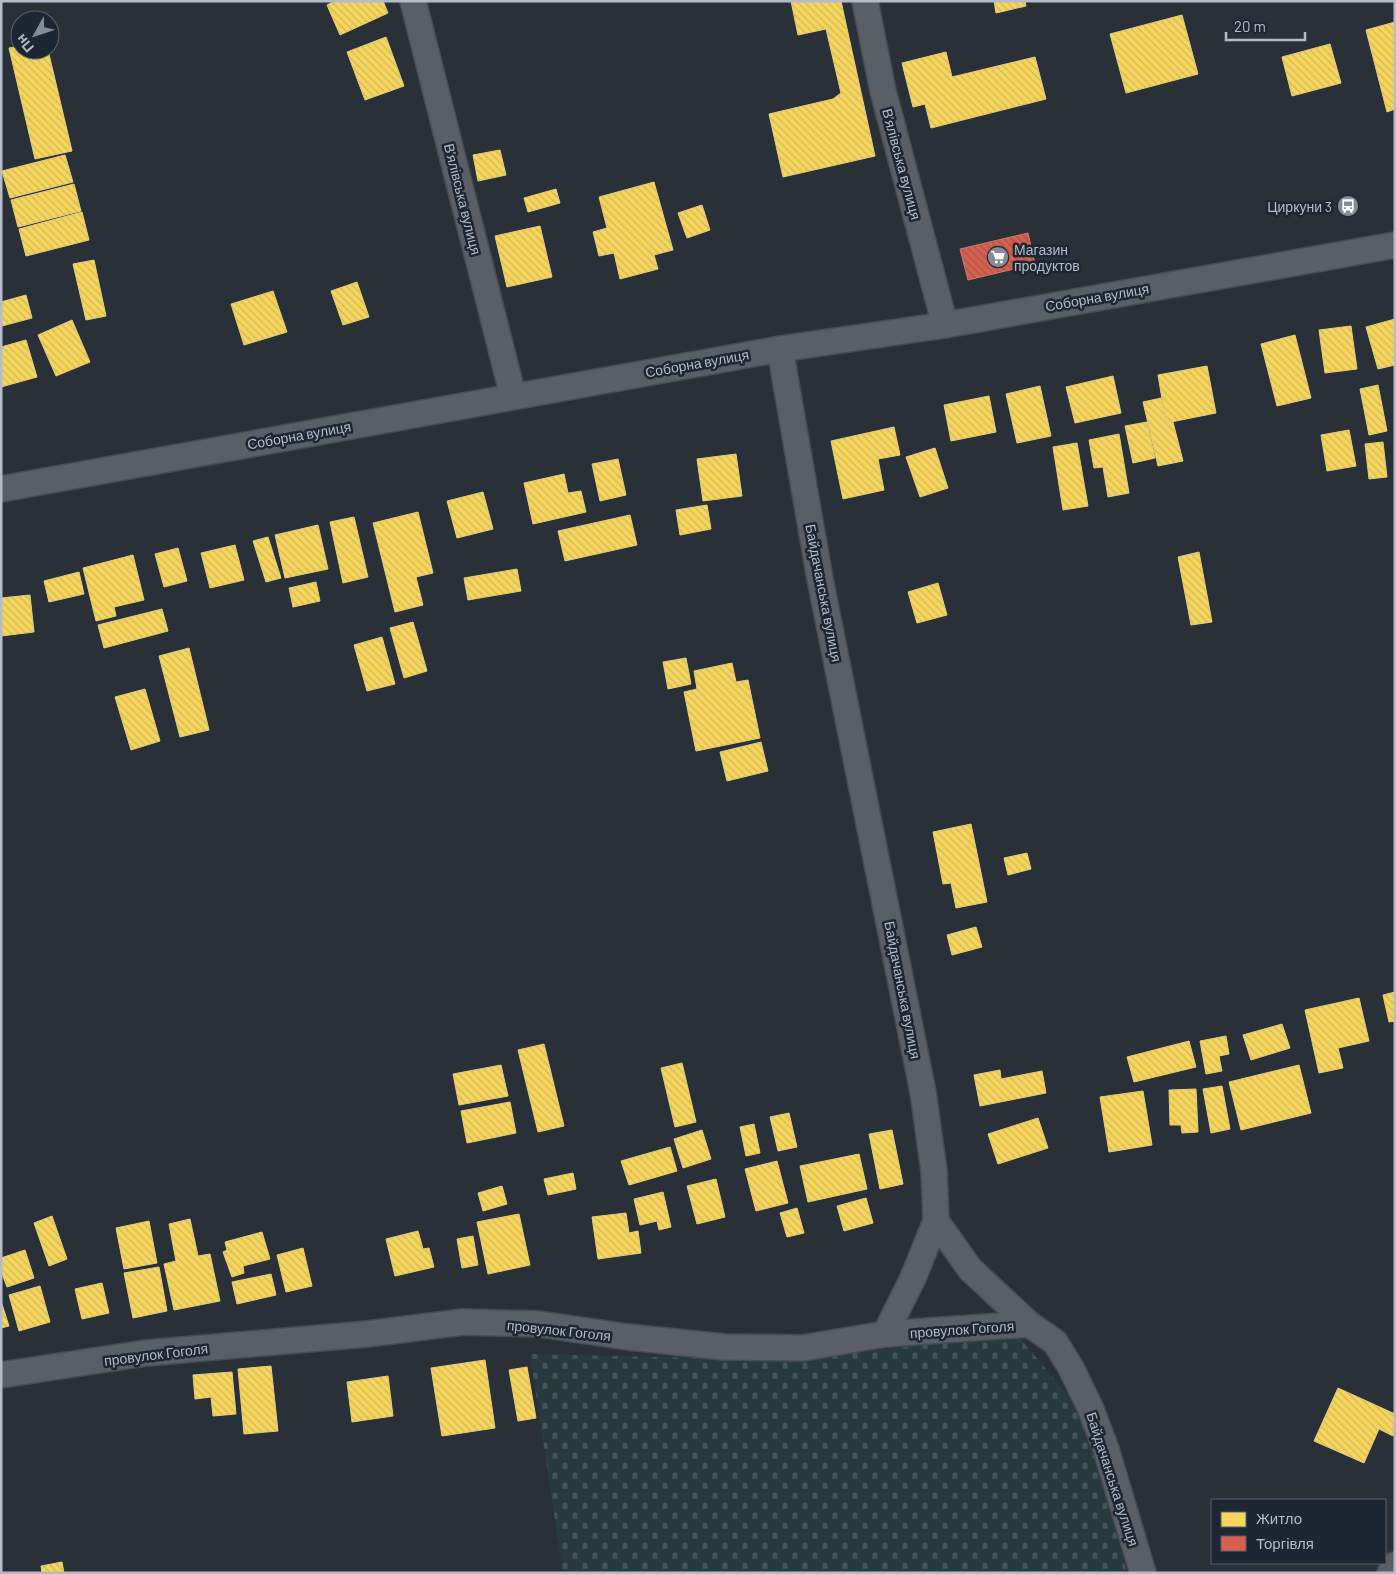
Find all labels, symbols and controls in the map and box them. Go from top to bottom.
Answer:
north arrow [10,10,60,60]
scale bar [1226,10,1305,42]
text: 20 m [1234,17,1266,35]
text: Пн [12,31,37,56]
street label: В’ялівська вулиця [879,107,925,221]
street label: В’ялівська вулиця [441,142,485,256]
bus stop icon: Циркуни 3 [1336,194,1360,218]
place label: Циркуни 3 [1267,198,1332,215]
place label: Магазин продуктов [1014,241,1080,274]
supermarket icon: Магазин продуктов [986,245,1010,269]
street label: Соборна вулиця [1044,279,1150,315]
street label: Соборна вулиця [644,345,750,381]
street label: Соборна вулиця [246,417,352,453]
street label: Байдачанська вулиця [802,523,846,663]
street label: Байдачанська вулиця [881,920,925,1060]
street label: провулок Гоголя [506,1316,612,1344]
street label: провулок Гоголя [909,1317,1015,1341]
street label: провулок Гоголя [103,1339,209,1369]
street label: Байдачанська вулиця [1083,1410,1143,1548]
legend [1211,1499,1386,1564]
text: Житло [1256,1509,1302,1527]
text: Торгівля [1256,1534,1314,1552]

